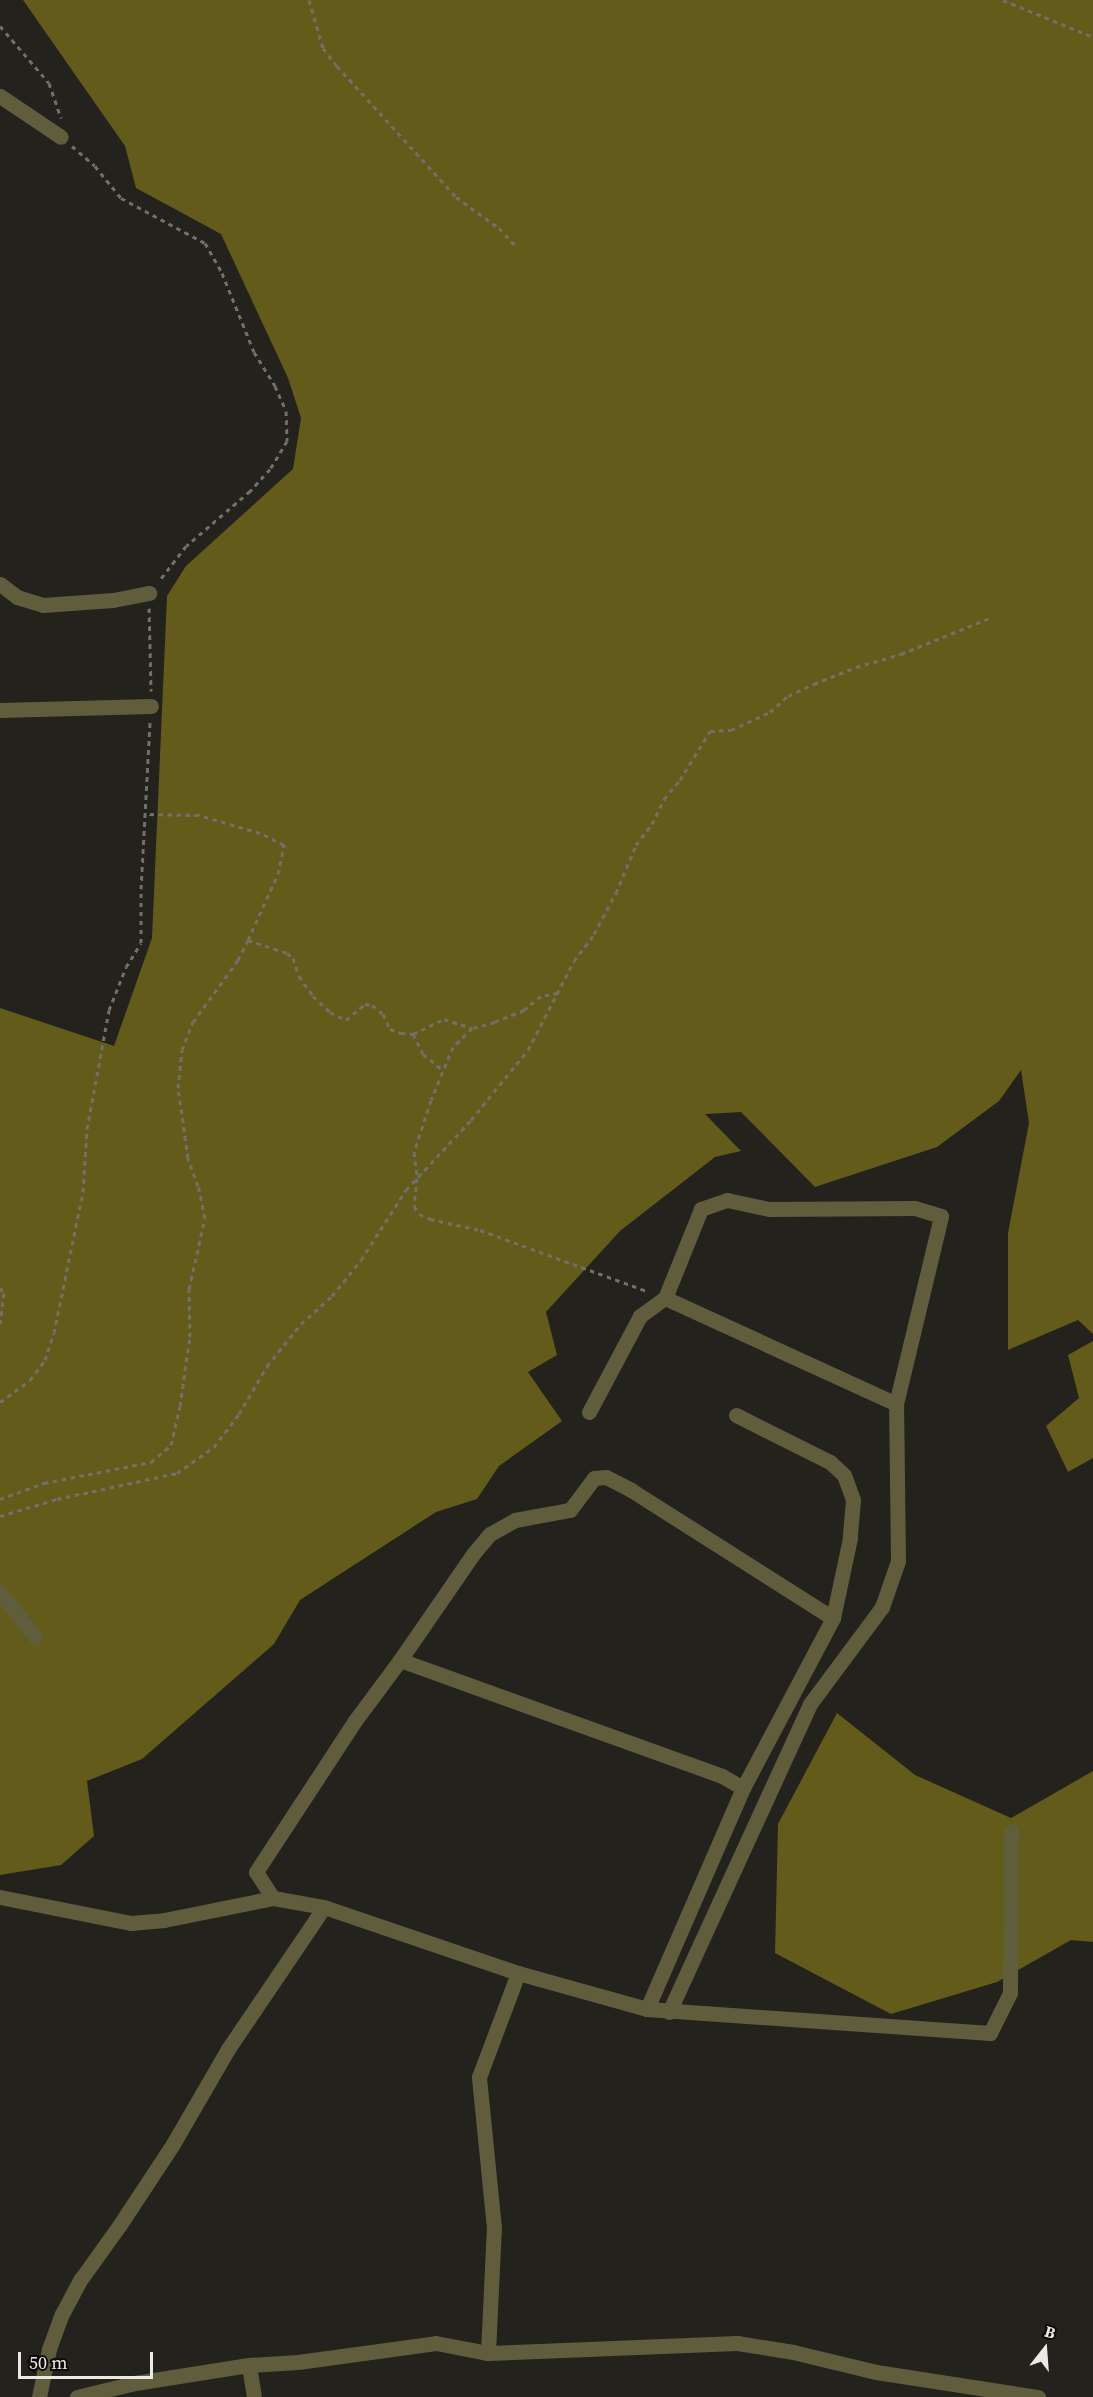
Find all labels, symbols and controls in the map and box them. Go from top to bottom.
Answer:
north arrow [1015,2319,1075,2379]
text: B [1042,2320,1058,2344]
scale bar [21,2340,156,2378]
text: 50 m [29,2350,67,2375]

